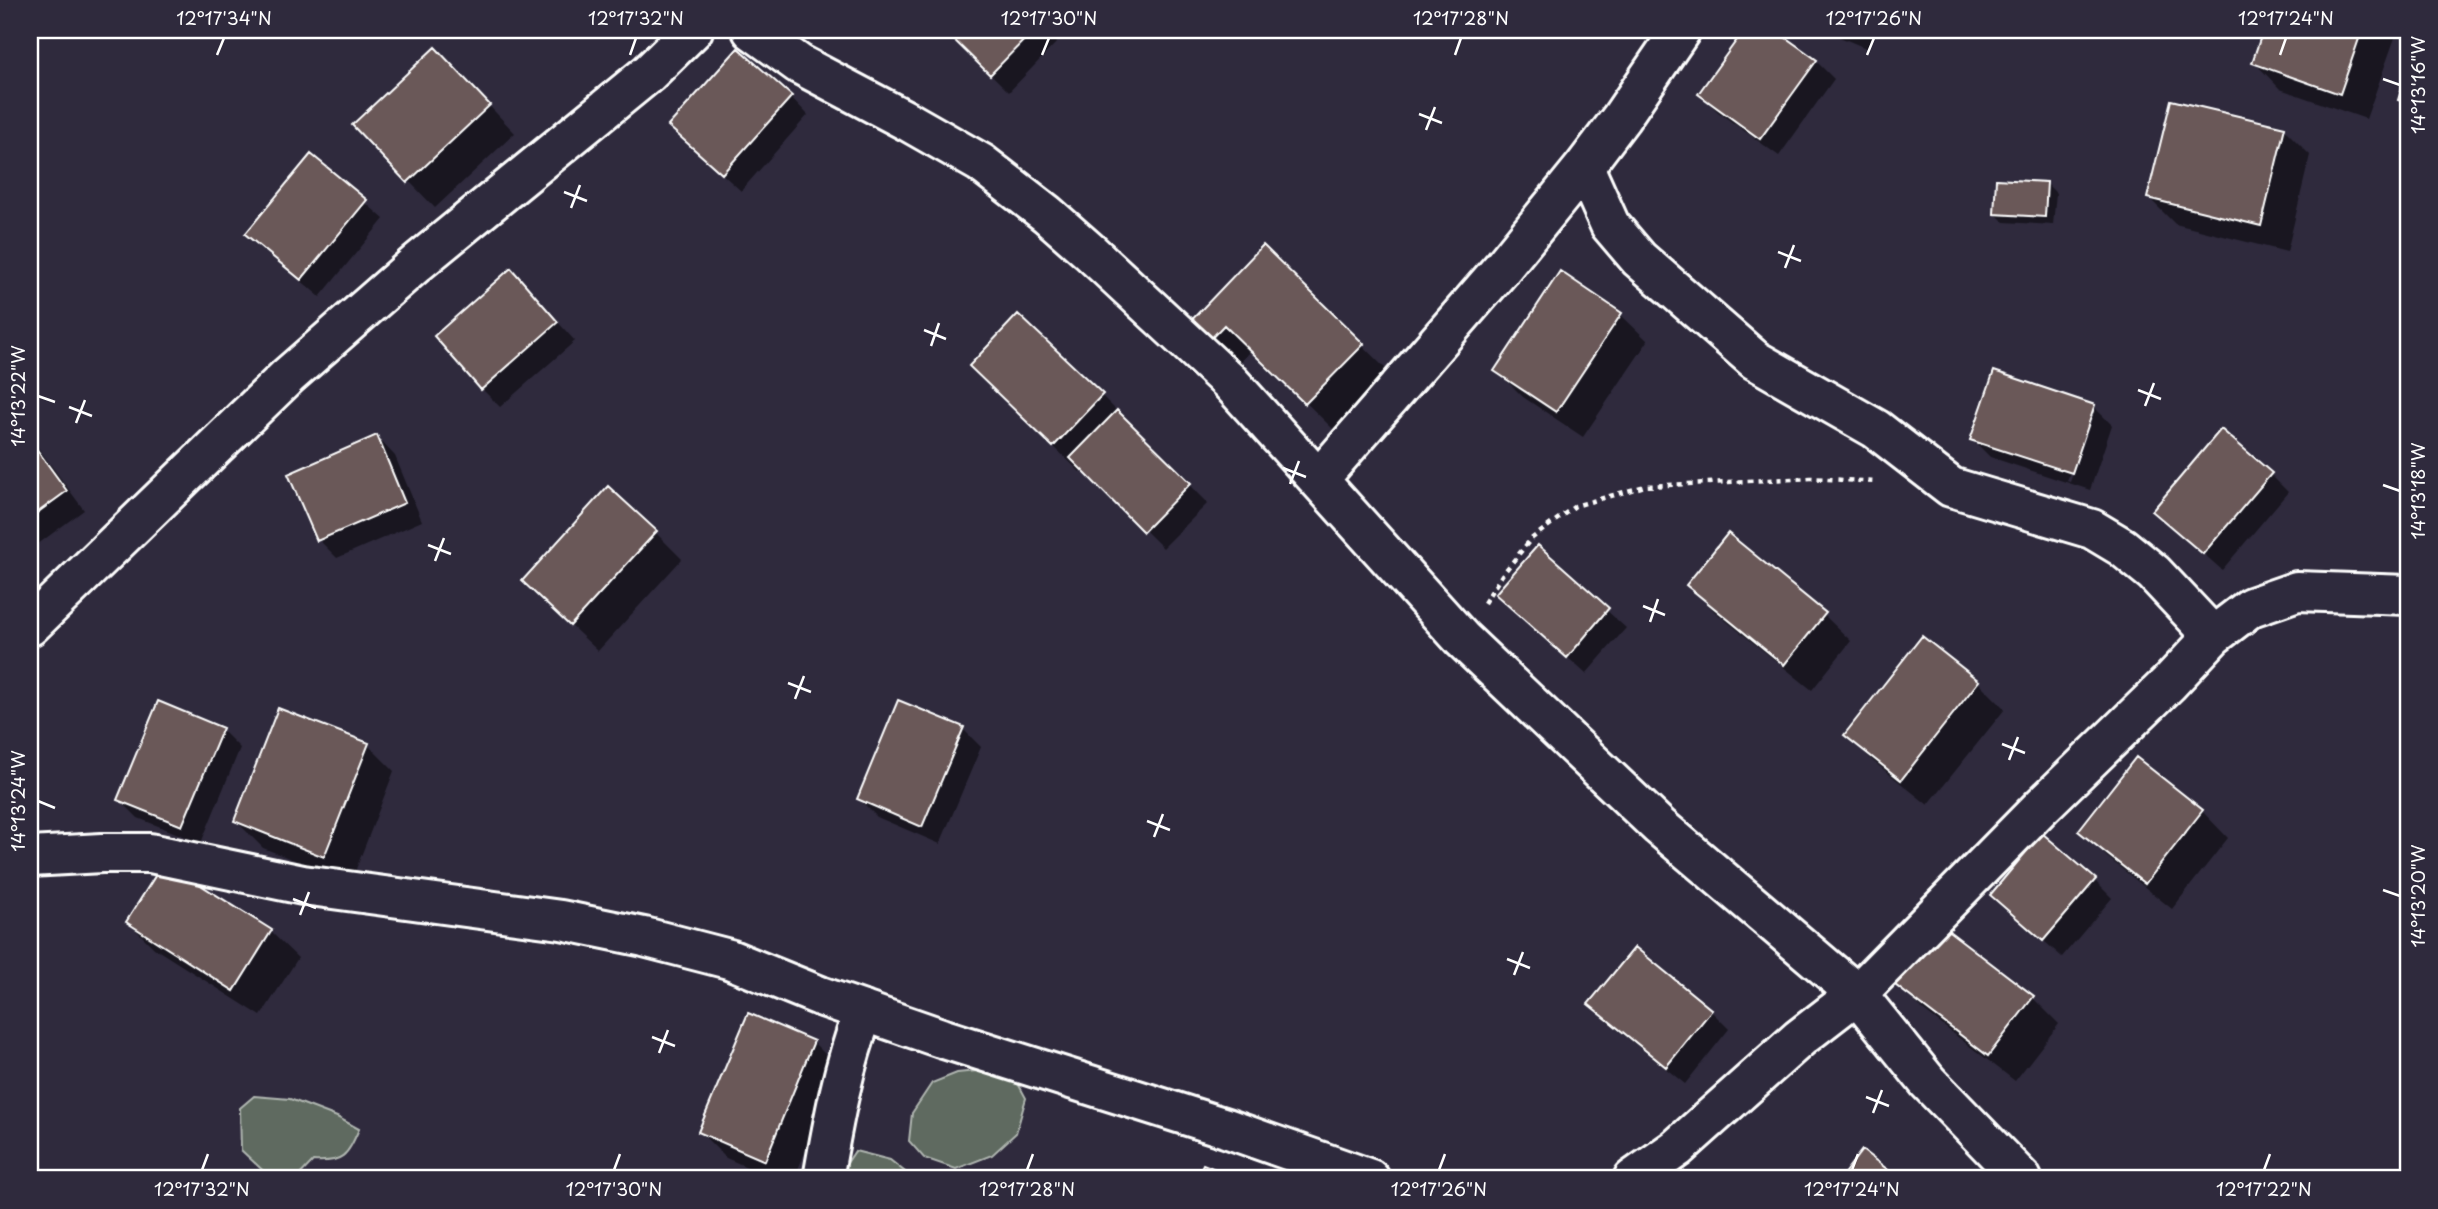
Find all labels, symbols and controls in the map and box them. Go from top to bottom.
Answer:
text: 12°17'34"N [176,4,272,31]
text: 12°17'32"N [588,4,684,31]
text: 12°17'30"N [1001,4,1097,31]
text: 12°17'28"N [1413,4,1509,31]
text: 12°17'26"N [1826,4,1922,31]
text: 12°17'24"N [2238,4,2334,31]
text: 14°13'16"W [2404,35,2431,134]
text: 14°13'22"W [4,345,31,447]
text: 14°13'18"W [2404,442,2431,539]
text: 14°13'24"W [4,750,31,852]
text: 14°13'20"W [2404,844,2431,948]
text: 12°17'32"N [154,1175,250,1202]
text: 12°17'30"N [566,1175,662,1202]
text: 12°17'28"N [979,1175,1075,1202]
text: 12°17'26"N [1391,1175,1487,1202]
text: 12°17'24"N [1804,1175,1900,1202]
text: 12°17'22"N [2216,1175,2312,1202]

